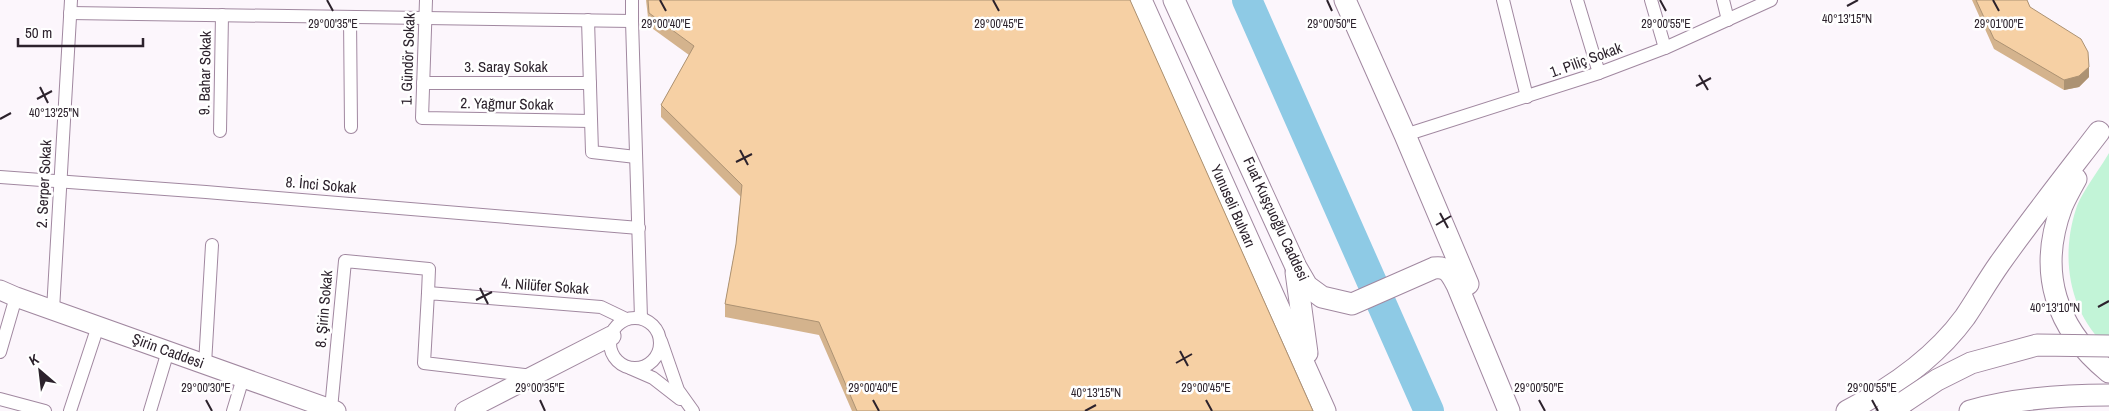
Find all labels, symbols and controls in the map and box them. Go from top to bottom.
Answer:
text: 40°13'15"N [1822,11,1872,27]
street label: 1. Gündör Sokak [395,12,420,105]
scale bar [18,15,142,47]
text: 29°00'35"E [308,16,358,32]
text: 29°00'40"E [641,16,691,32]
text: 29°00'45"E [974,16,1024,32]
text: 29°00'50"E [1307,16,1357,32]
text: 29°00'55"E [1641,16,1691,32]
text: 29°01'00"E [1974,16,2024,32]
text: 50 m [25,22,52,43]
street label: 9. Bahar Sokak [193,30,216,115]
street label: 1. Piliç Sokak [1547,37,1626,82]
street label: 3. Saray Sokak [464,56,549,77]
street label: 2. Yağmur Sokak [460,92,555,115]
text: 40°13'25"N [29,105,79,121]
street label: 2. Serper Sokak [31,139,56,229]
street label: Fuat Kuşçuoğlu Caddesi [1238,153,1314,284]
street label: Yunuseli Bulvarı [1206,161,1261,251]
street label: 8. İnci Sokak [285,171,358,198]
street label: 8. Şirin Sokak [310,269,337,348]
street label: 4. Nilüfer Sokak [501,272,590,299]
text: 40°13'10"N [2030,300,2080,316]
street label: Şirin Caddesi [129,328,207,373]
north arrow [15,346,65,396]
text: K [26,349,42,369]
text: 29°00'30"E [181,380,231,396]
text: 29°00'35"E [515,380,565,396]
text: 29°00'40"E [848,380,898,396]
text: 29°00'45"E [1181,380,1231,396]
text: 29°00'50"E [1514,380,1564,396]
text: 29°00'55"E [1847,380,1897,396]
text: 40°13'15"N [1071,385,1121,401]

